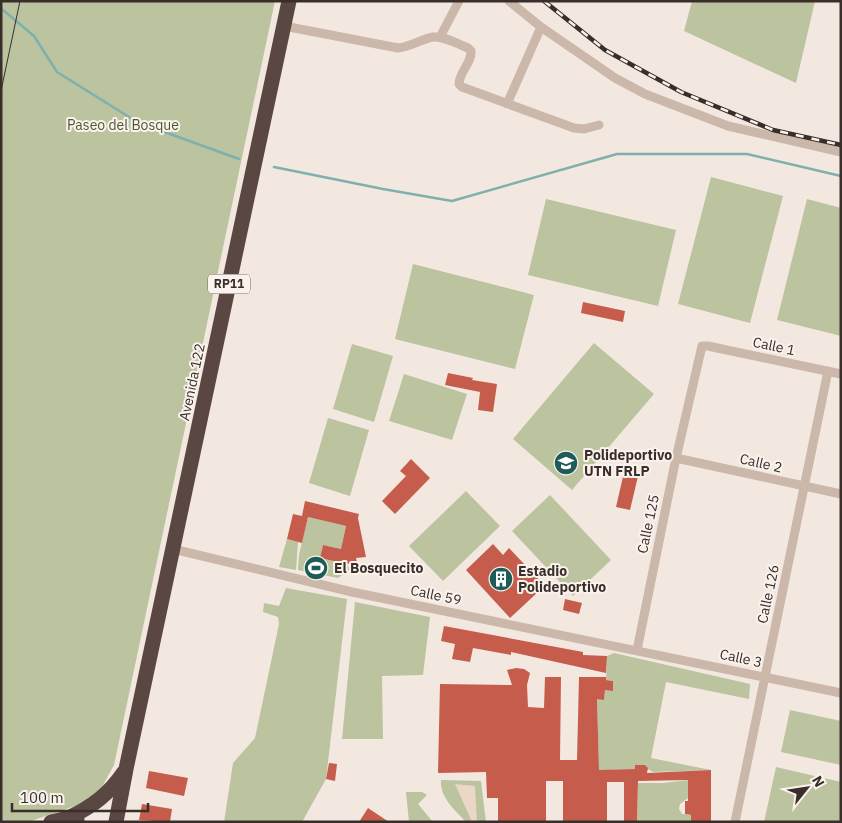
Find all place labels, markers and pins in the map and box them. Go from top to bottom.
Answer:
place label: Polideportivo UTN FRLP [584,446,672,480]
school or university icon: Polideportivo UTN FRLP [553,450,579,476]
sports icon: El Bosquecito [303,555,329,581]
place label: El Bosquecito [334,559,424,577]
place label: Estadio Polideportivo [518,562,606,596]
building icon: Estadio Polideportivo [488,566,514,592]

